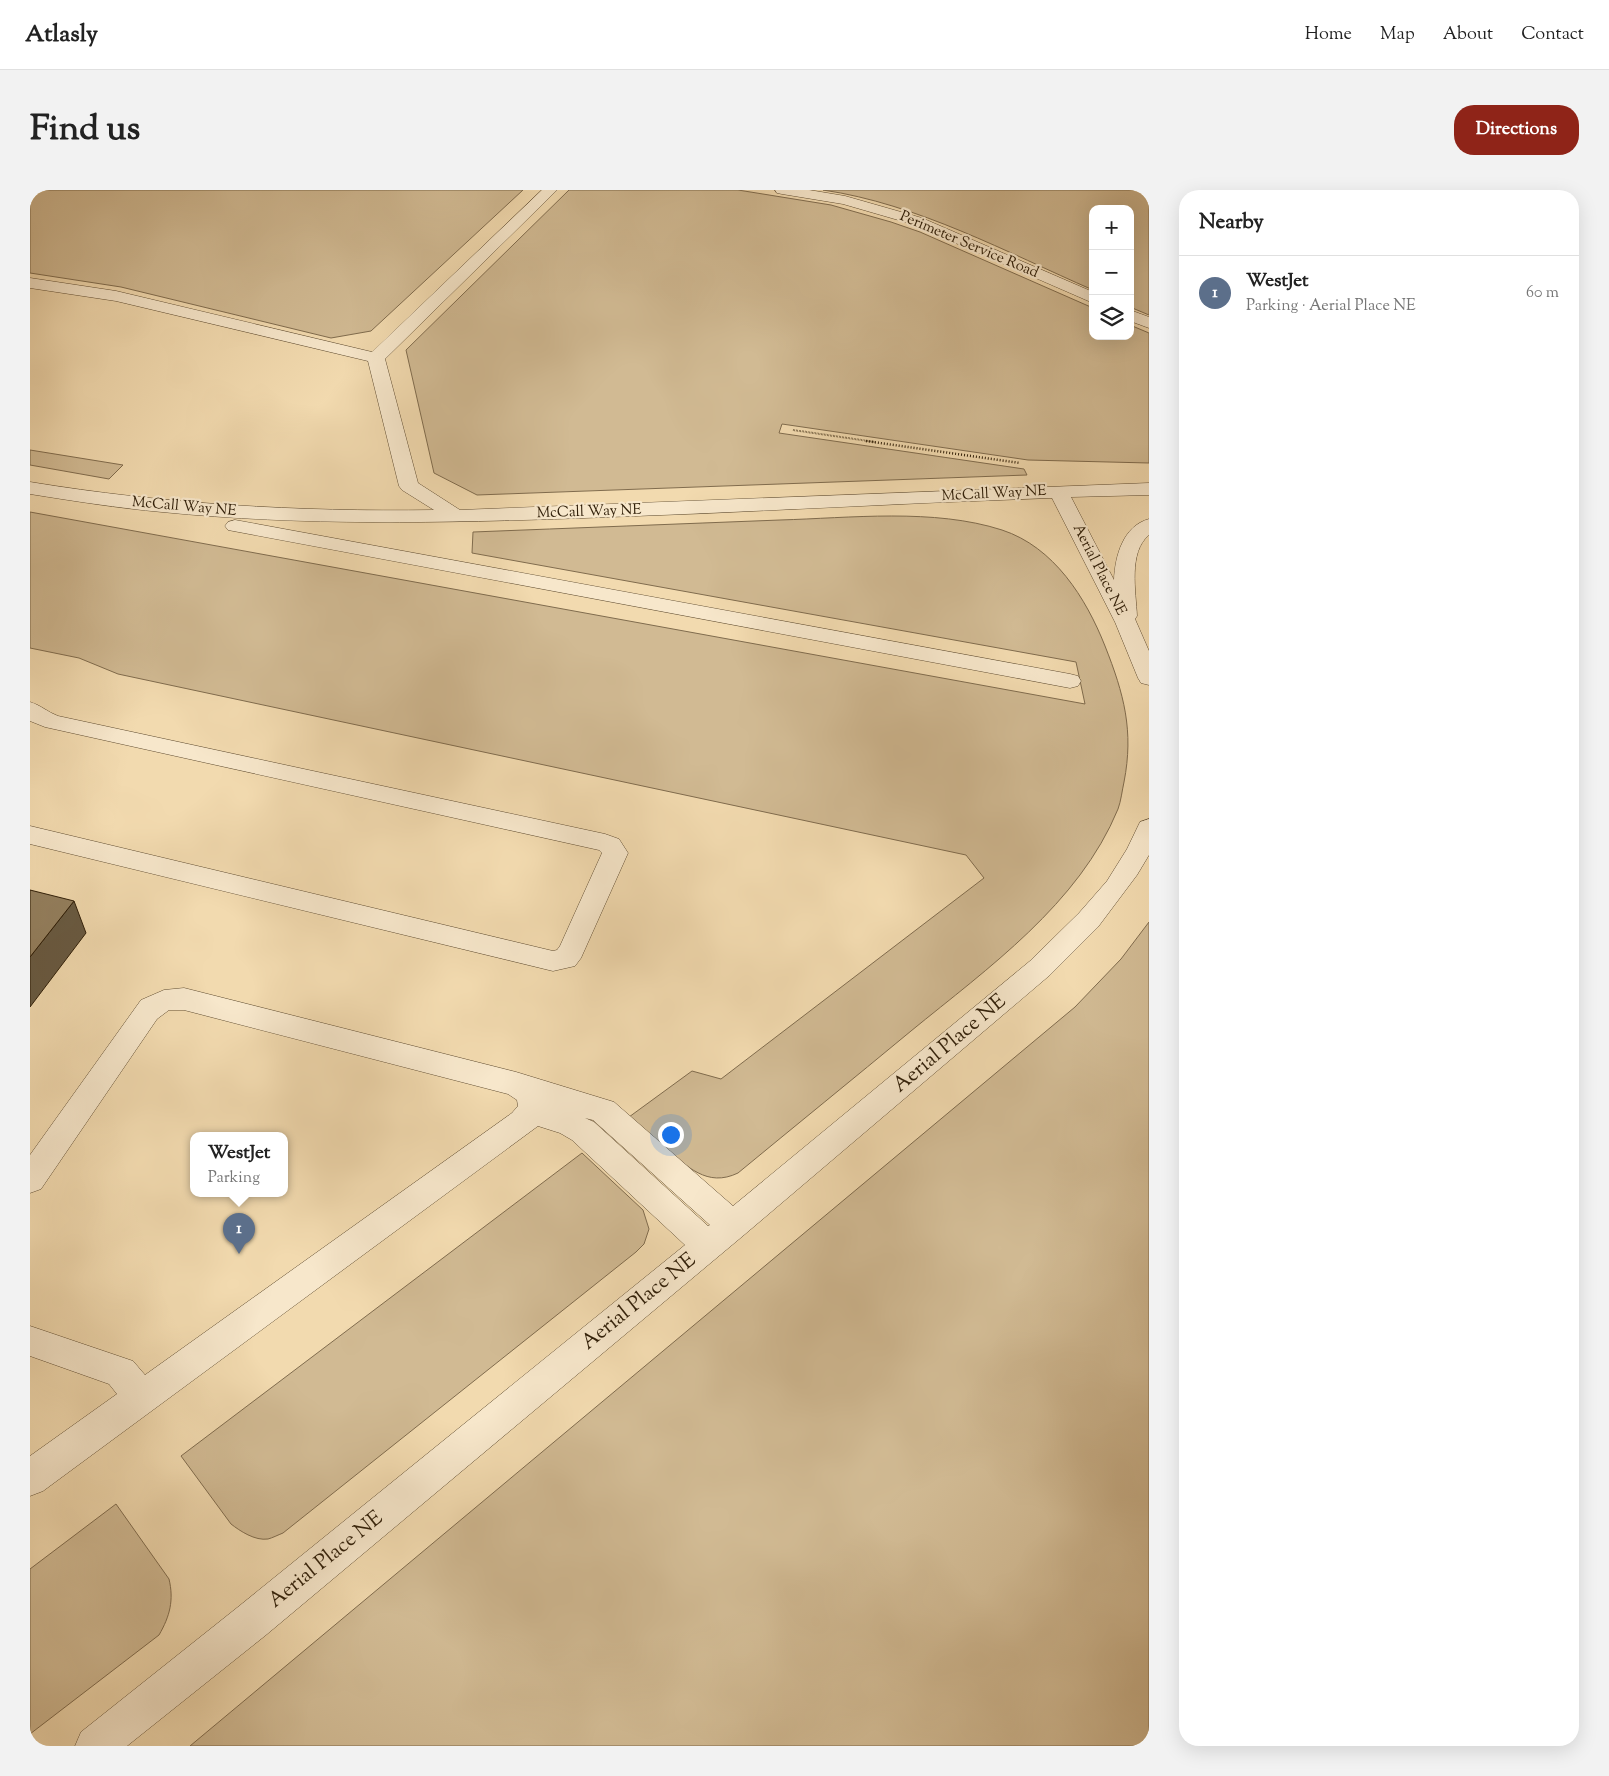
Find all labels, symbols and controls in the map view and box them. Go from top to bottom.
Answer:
text: Atlasly [25,18,98,52]
text: Home [1305,22,1352,48]
text: Map [1380,22,1415,48]
text: About [1443,22,1493,48]
text: Contact [1521,22,1584,48]
text: Find us [30,105,140,156]
button: Directions [1454,105,1579,155]
map controls [1089,205,1134,340]
button: + [1089,205,1134,250]
street label: Perimeter Service Road [896,206,1042,284]
text: Nearby [1199,208,1264,238]
button: − [1089,250,1134,295]
text: WestJet [1246,268,1309,295]
text: 1 [1212,282,1218,305]
text: 60 m [1526,282,1559,305]
button: layers [1089,295,1134,340]
text: Parking · Aerial Place NE [1246,295,1416,318]
street label: McCall Way NE [941,481,1047,507]
street label: McCall Way NE [131,492,237,522]
street label: McCall Way NE [536,500,642,524]
street label: Aerial Place NE [1067,521,1131,619]
street label: Aerial Place NE [887,987,1013,1100]
your location [658,1122,684,1148]
popup [190,1132,288,1197]
text: WestJet [208,1140,270,1167]
text: Parking [208,1167,260,1190]
pin: 1 [223,1213,255,1254]
street label: Aerial Place NE [575,1246,703,1358]
street label: Aerial Place NE [262,1504,390,1616]

